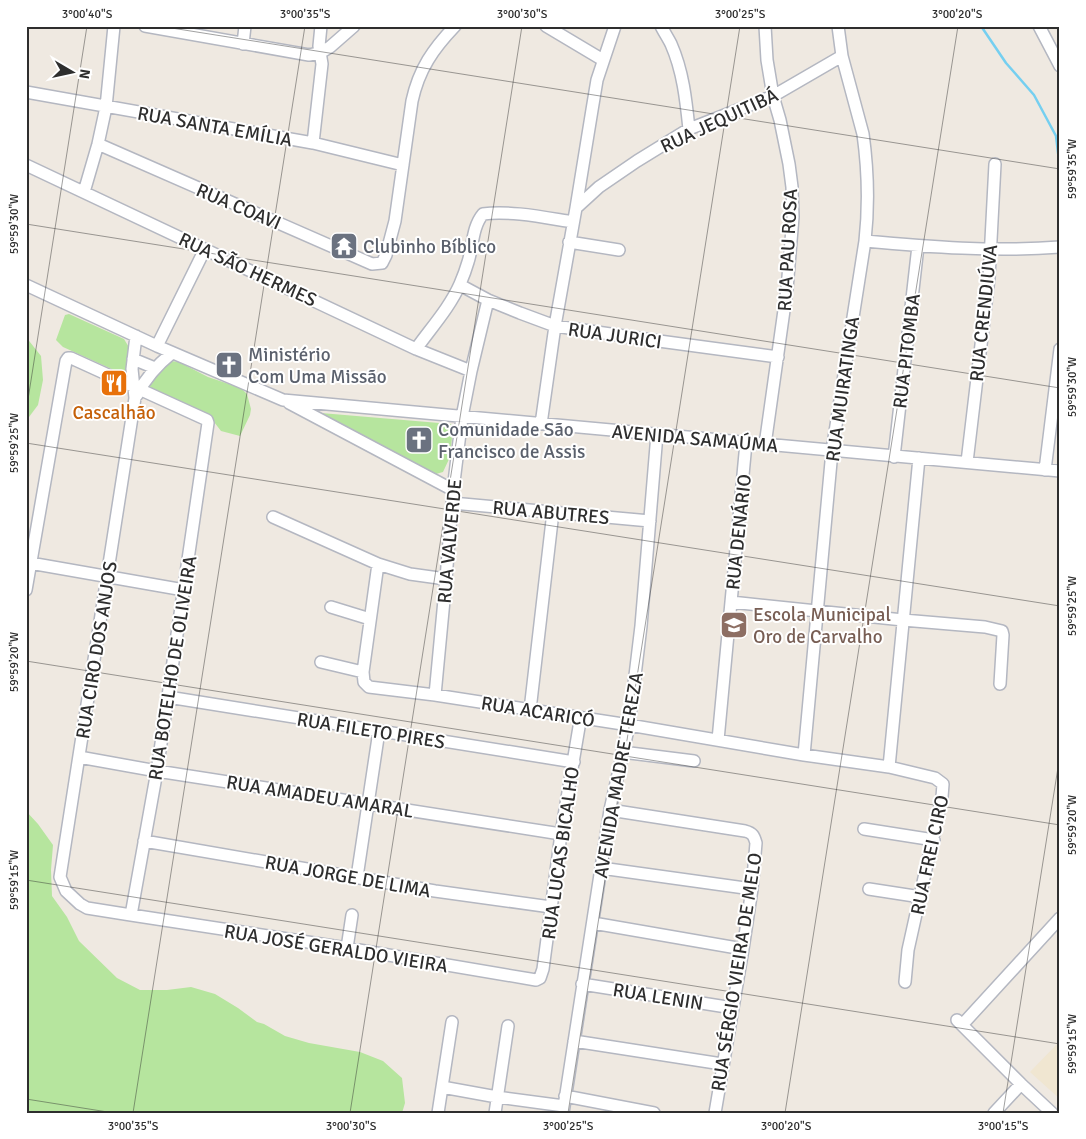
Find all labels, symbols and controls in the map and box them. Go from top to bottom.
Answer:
text: 3°00'40"S [62,7,113,22]
text: 3°00'35"S [280,7,331,22]
text: 3°00'30"S [497,7,548,22]
text: 3°00'25"S [715,7,766,22]
text: 3°00'20"S [932,7,983,22]
north arrow [48,48,98,98]
text: N [75,68,94,80]
street label: RUA JEQUITIBÁ [657,83,782,159]
street label: RUA SANTA EMÍLIA [135,102,295,152]
text: 59°59'35"W [1065,139,1080,199]
street label: RUA COAVI [192,178,285,236]
street label: RUA PAU ROSA [773,188,803,312]
text: 59°59'30"W [7,194,22,254]
street label: RUA SÃO HERMES [175,227,320,312]
temple icon: Clubinho Bíblico [329,231,359,261]
place label: Clubinho Bíblico [363,235,496,259]
street label: RUA CRENDIÚVA [965,243,1003,383]
street label: RUA PITOMBA [888,292,926,410]
street label: RUA MUIRATINGA [821,315,865,463]
street label: RUA JURICI [566,318,663,354]
place label: Ministério Com Uma Missão [248,343,387,389]
church icon: Ministério Com Uma Missão [214,350,244,380]
text: 59°59'30"W [1065,357,1080,417]
restaurant icon: Cascalhão [99,368,129,398]
place label: Cascalhão [72,401,156,425]
text: 59°59'25"W [7,413,22,473]
place label: Comunidade São Francisco de Assis [438,418,585,464]
street label: AVENIDA SAMAÚMA [611,420,780,458]
church icon: Comunidade São Francisco de Assis [404,425,434,455]
street label: RUA DENÁRIO [721,473,757,591]
street label: RUA VALVERDE [433,478,467,604]
street label: RUA ABUTRES [491,496,610,530]
street label: RUA BOTELHO DE OLIVEIRA [143,554,203,782]
street label: RUA CIRO DOS ANJOS [71,560,123,741]
text: 59°59'25"W [1065,576,1080,636]
place label: Escola Municipal Oro de Carvalho [753,603,891,649]
school or university icon: Escola Municipal Oro de Carvalho [719,610,749,640]
text: 59°59'20"W [7,632,22,692]
street label: AVENIDA MADRE TEREZA [589,670,649,880]
street label: RUA ACARICÓ [479,691,596,733]
street label: RUA FILETO PIRES [295,707,447,755]
street label: RUA LUCAS BICALHO [537,765,585,941]
street label: RUA AMADEU AMARAL [225,770,415,824]
street label: RUA FREI CIRO [906,793,954,917]
text: 59°59'20"W [1065,795,1080,855]
text: 59°59'15"W [7,850,22,910]
street label: RUA JORGE DE LIMA [263,851,433,903]
street label: RUA SÉRGIO VIEIRA DE MELO [706,851,768,1093]
street label: RUA JOSÉ GERALDO VIEIRA [222,919,450,979]
street label: RUA LENIN [611,978,705,1016]
text: 59°59'15"W [1065,1014,1080,1074]
text: 3°00'35"S [108,1119,159,1134]
text: 3°00'30"S [326,1119,377,1134]
text: 3°00'25"S [543,1119,594,1134]
text: 3°00'20"S [761,1119,812,1134]
text: 3°00'15"S [978,1119,1029,1134]

